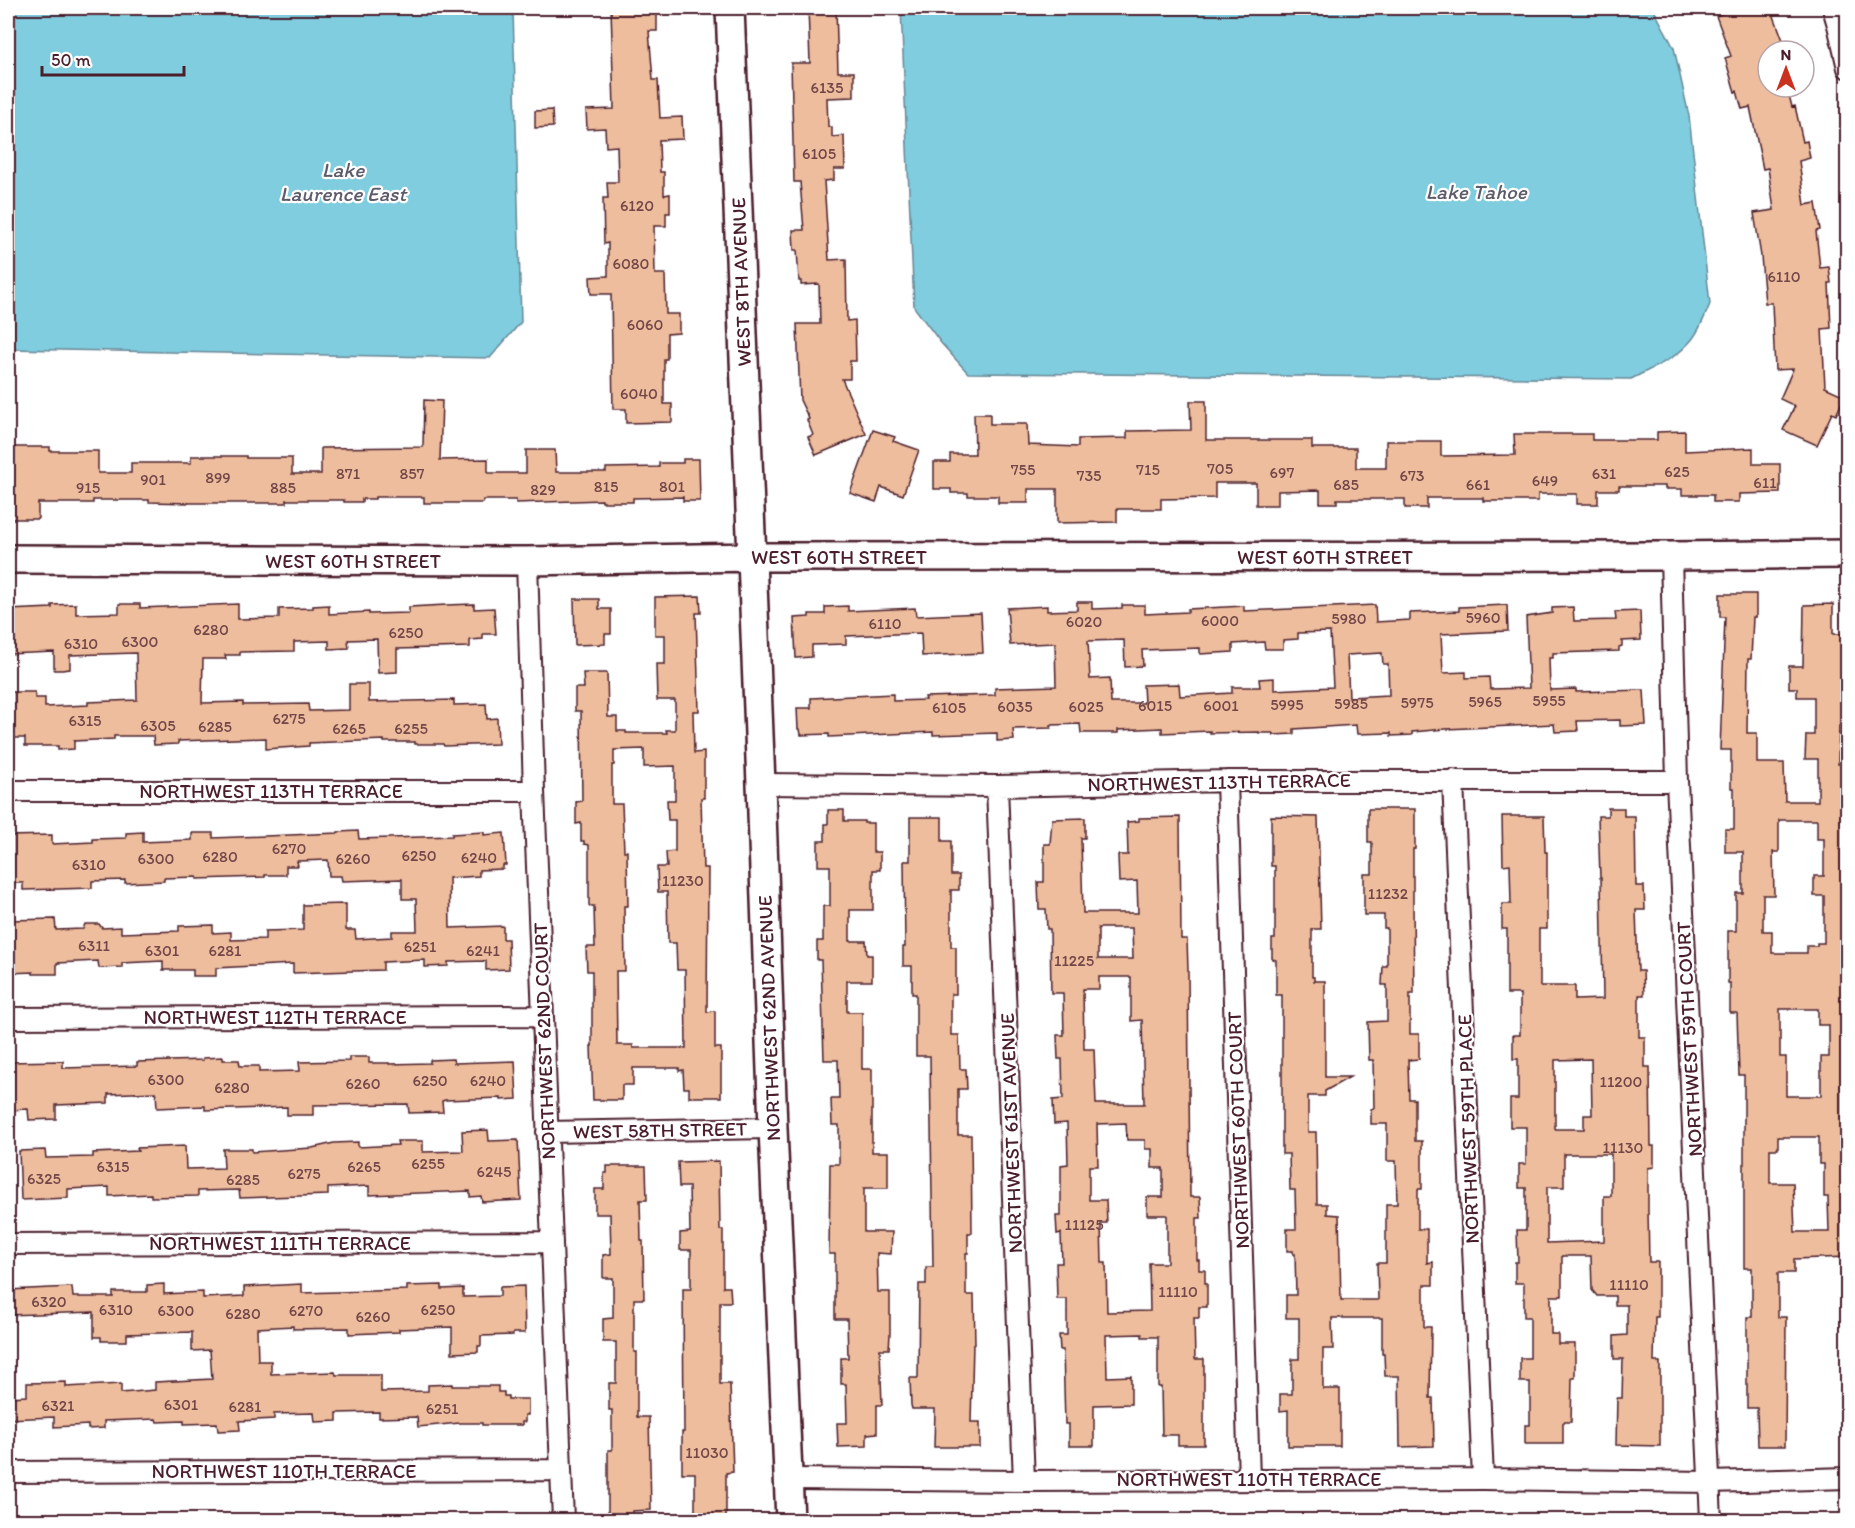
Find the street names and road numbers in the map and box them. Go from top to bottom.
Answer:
street label: WEST 8TH AVENUE [726,197,756,367]
street label: WEST 60TH STREET [751,545,927,569]
street label: WEST 60TH STREET [1237,545,1413,569]
street label: WEST 60TH STREET [265,549,441,573]
street label: NORTHWEST 113TH TERRACE [1087,768,1351,796]
street label: NORTHWEST 113TH TERRACE [139,779,403,803]
street label: NORTHWEST 62ND AVENUE [753,895,785,1141]
street label: NORTHWEST 59TH COURT [1671,921,1707,1157]
street label: NORTHWEST 62ND COURT [528,922,560,1160]
street label: NORTHWEST 112TH TERRACE [143,1005,407,1029]
street label: NORTHWEST 60TH COURT [1222,1011,1254,1249]
street label: NORTHWEST 61ST AVENUE [995,1012,1027,1254]
street label: NORTHWEST 59TH PLACE [1452,1014,1484,1244]
street label: WEST 58TH STREET [573,1116,747,1144]
street label: NORTHWEST 111TH TERRACE [149,1231,411,1255]
street label: NORTHWEST 110TH TERRACE [152,1459,416,1483]
street label: NORTHWEST 110TH TERRACE [1117,1467,1381,1491]

